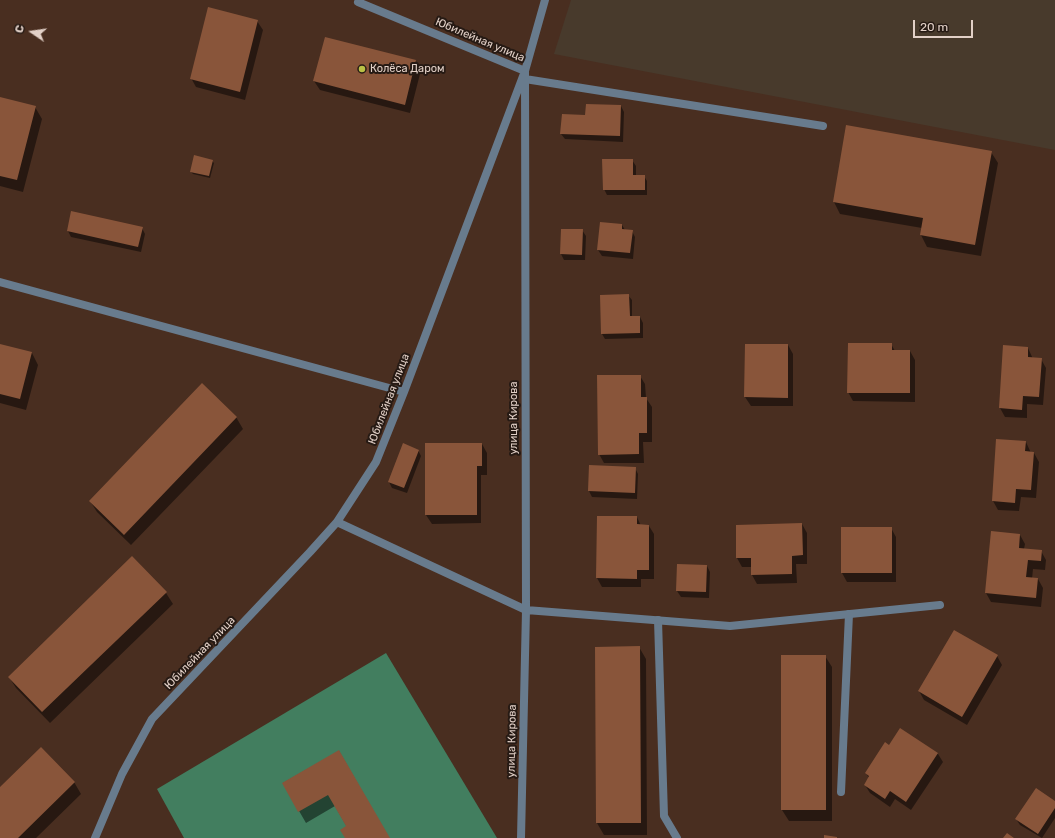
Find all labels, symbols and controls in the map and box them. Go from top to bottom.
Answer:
north arrow [12,12,52,52]
scale bar [915,12,975,38]
street label: Юбилейная улица [433,15,527,65]
text: 20 m [920,20,948,34]
text: С [13,24,27,34]
place label: Колёса Даром [370,62,445,76]
marker: Колёса Даром [357,64,367,74]
street label: Юбилейная улица [366,352,412,446]
street label: улица Кирова [507,381,521,455]
street label: Юбилейная улица [162,614,238,692]
street label: улица Кирова [505,704,519,778]

